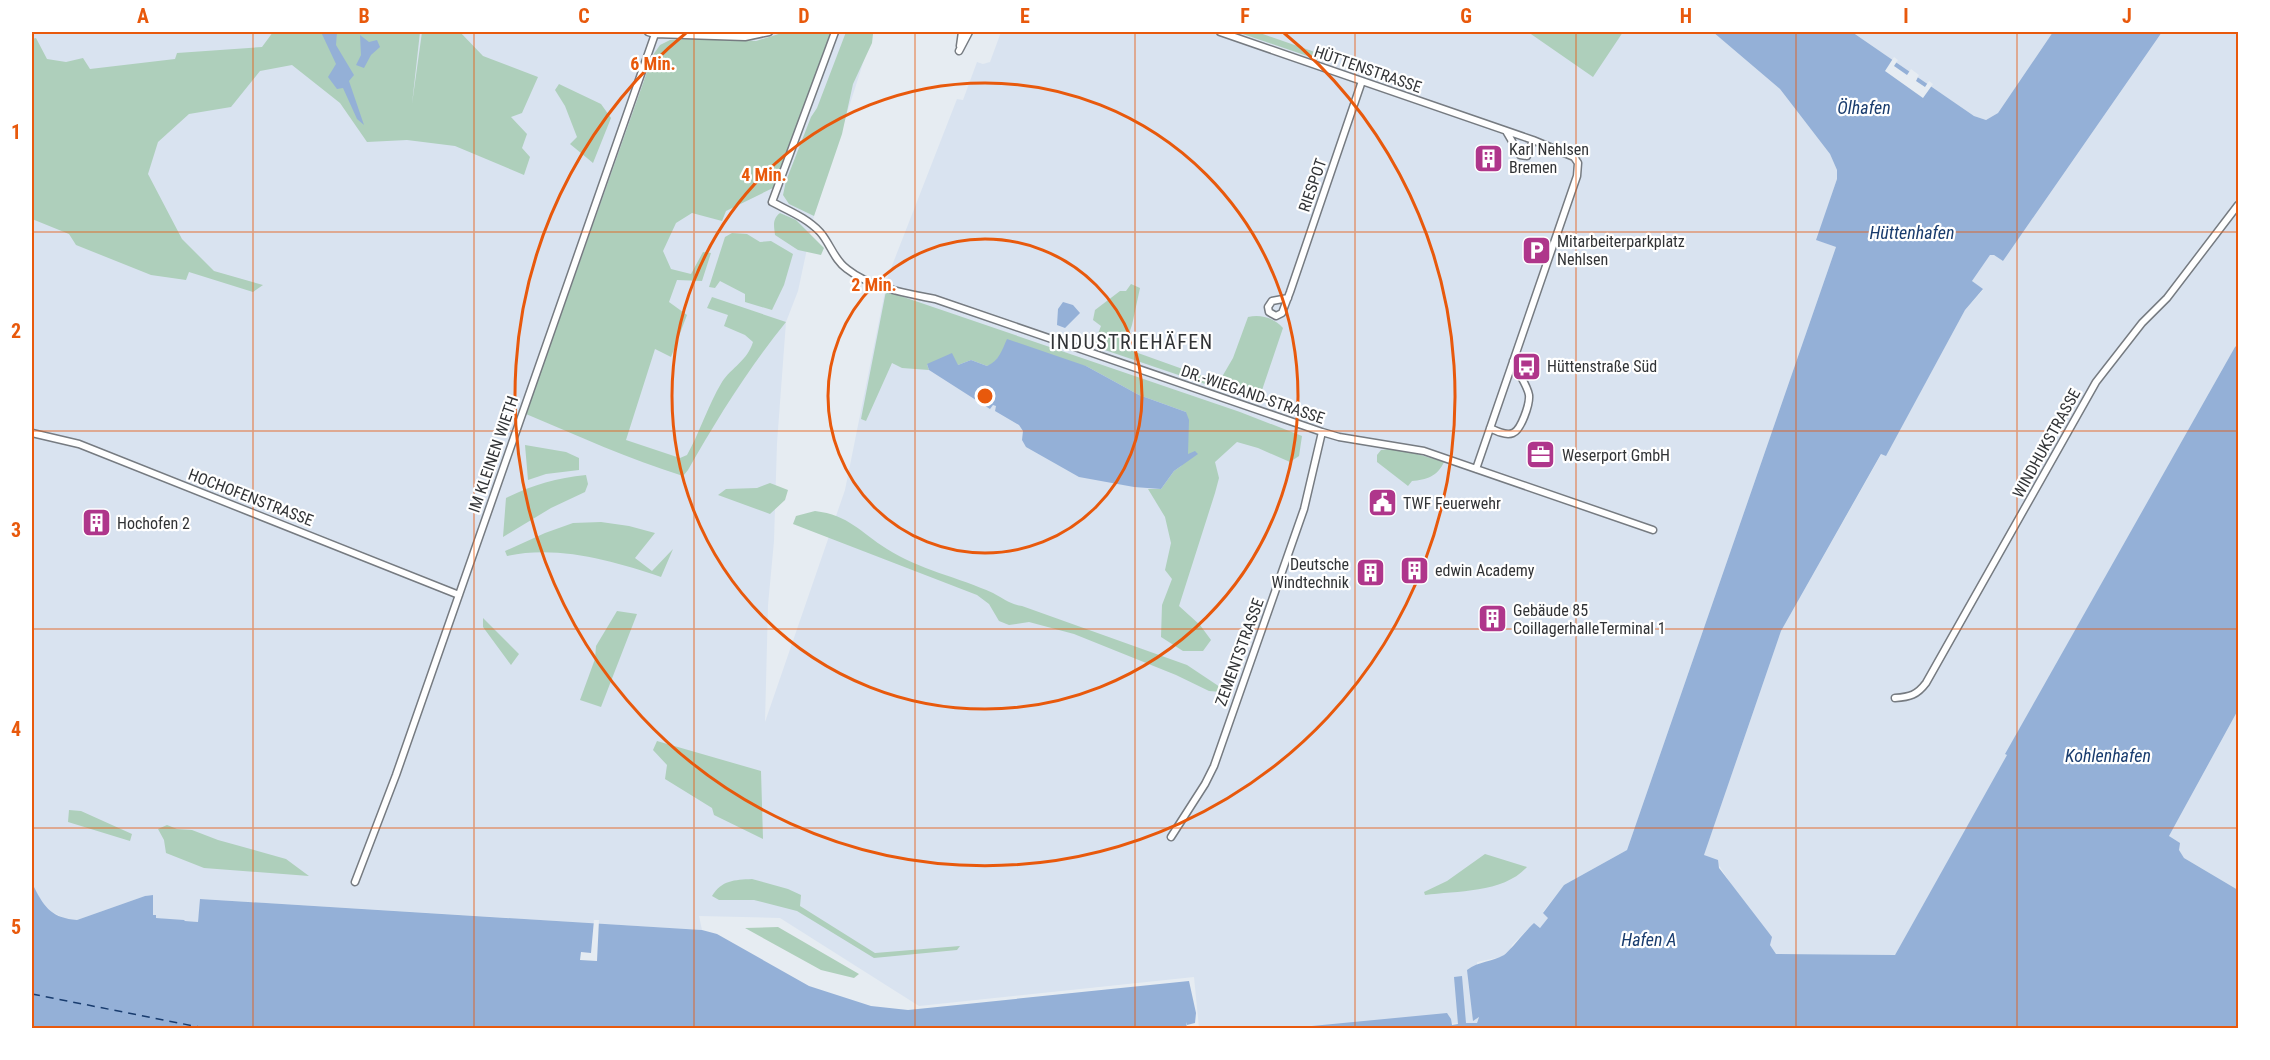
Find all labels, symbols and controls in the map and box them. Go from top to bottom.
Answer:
text: A [137,4,149,28]
text: B [358,4,370,28]
text: C [578,4,590,28]
text: D [798,4,810,28]
text: E [1020,4,1030,28]
text: F [1240,4,1250,28]
text: G [1460,4,1472,28]
text: H [1680,4,1692,28]
text: I [1903,4,1909,28]
text: J [2122,4,2132,28]
street label: HÜTTENSTRASSE [1312,42,1424,97]
text: 6 Min. [630,53,676,74]
water label: Ölhafen [1837,97,1891,118]
text: 1 [11,120,21,144]
place label: Karl Nehlsen Bremen [1509,140,1589,177]
building icon: Karl Nehlsen Bremen [1472,142,1504,174]
street label: RIESPOT [1294,156,1330,214]
text: 4 Min. [741,164,787,185]
water label: Hüttenhafen [1870,222,1955,243]
place label: Mitarbeiterparkplatz Nehlsen [1557,232,1685,269]
parking icon: Mitarbeiterparkplatz Nehlsen [1520,234,1552,266]
text: 2 Min. [851,274,897,295]
text: 2 [11,319,21,343]
district label: INDUSTRIEHÄFEN [1050,330,1214,354]
bus stop icon: Hüttenstraße Süd [1510,350,1542,382]
place label: Hüttenstraße Süd [1547,357,1657,376]
street label: DR.-WIEGAND-STRASSE [1179,361,1327,428]
street label: WINDHUKSTRASSE [2009,385,2084,501]
centre of rings [975,386,995,406]
street label: IM KLEINEN WIETH [465,393,522,515]
office icon: Weserport GmbH [1525,439,1557,471]
place label: Weserport GmbH [1562,446,1670,465]
street label: HOCHOFENSTRASSE [186,465,316,530]
public building icon: TWF Feuerwehr [1366,487,1398,519]
place label: TWF Feuerwehr [1403,494,1501,513]
building icon: Hochofen 2 [80,507,112,539]
place label: Hochofen 2 [117,514,190,533]
text: 3 [11,518,21,542]
building icon: edwin Academy [1398,554,1430,586]
place label: Deutsche Windtechnik [1271,555,1350,592]
building icon: Deutsche Windtechnik [1354,557,1386,589]
place label: edwin Academy [1435,561,1535,580]
street label: ZEMENTSTRASSE [1211,596,1268,709]
place label: Gebäude 85 CoillagerhalleTerminal 1 [1513,601,1666,638]
building icon: Gebäude 85 CoillagerhalleTerminal 1 [1476,603,1508,635]
text: 4 [11,717,21,741]
water label: Kohlenhafen [2065,745,2151,766]
text: 5 [11,915,21,939]
water label: Hafen A [1621,929,1677,950]

